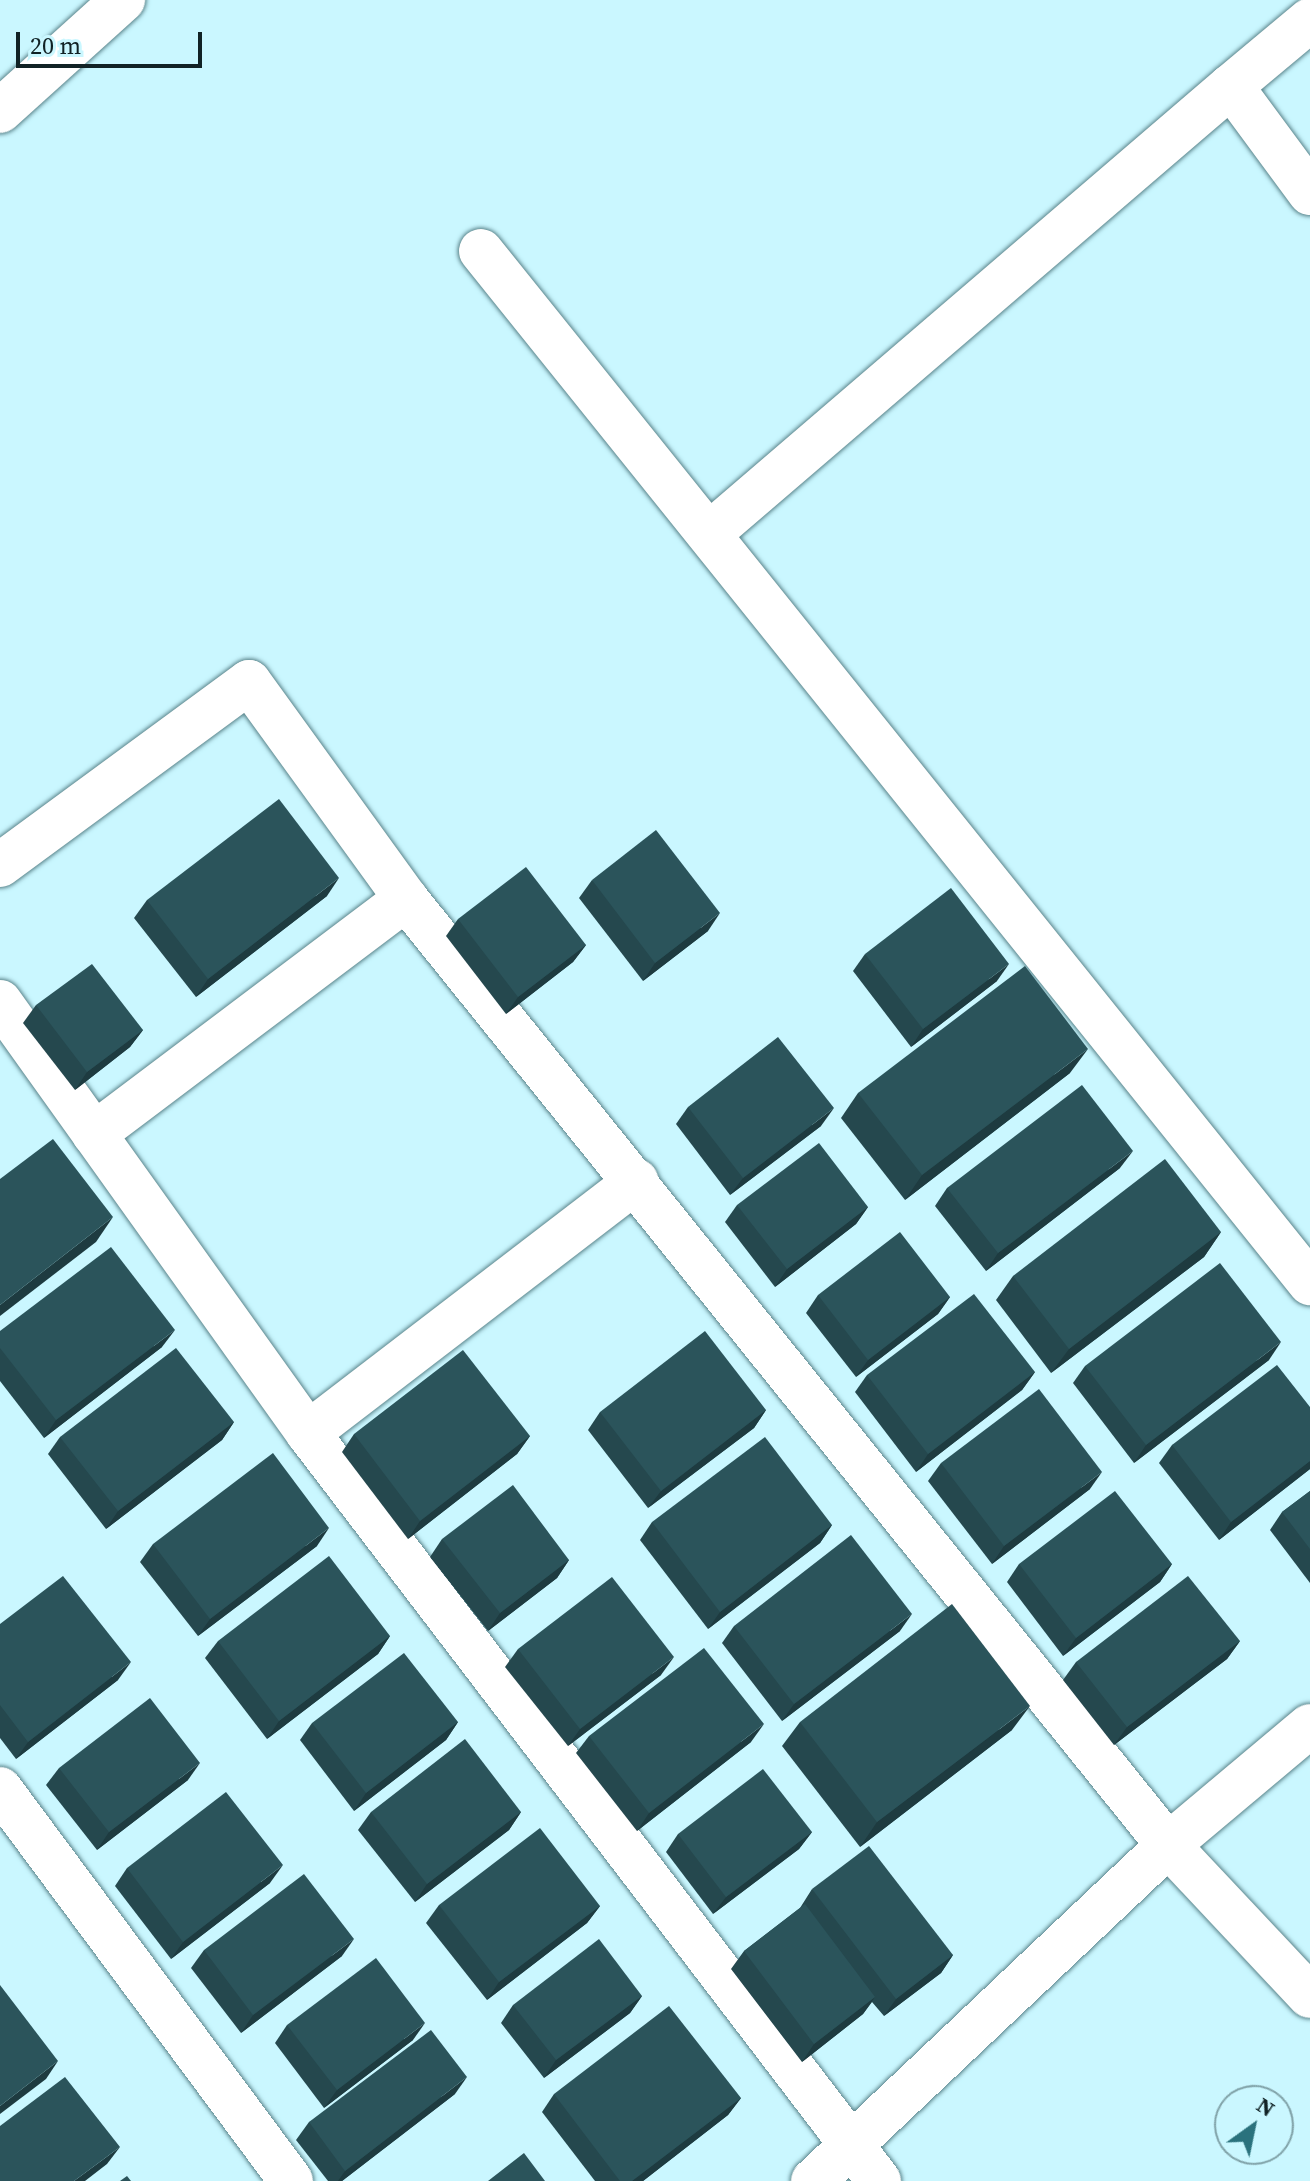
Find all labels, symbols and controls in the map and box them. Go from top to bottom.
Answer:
scale bar [20,16,206,66]
text: 20 m [30,29,81,62]
north arrow [1214,2085,1294,2165]
text: N [1251,2090,1281,2123]

